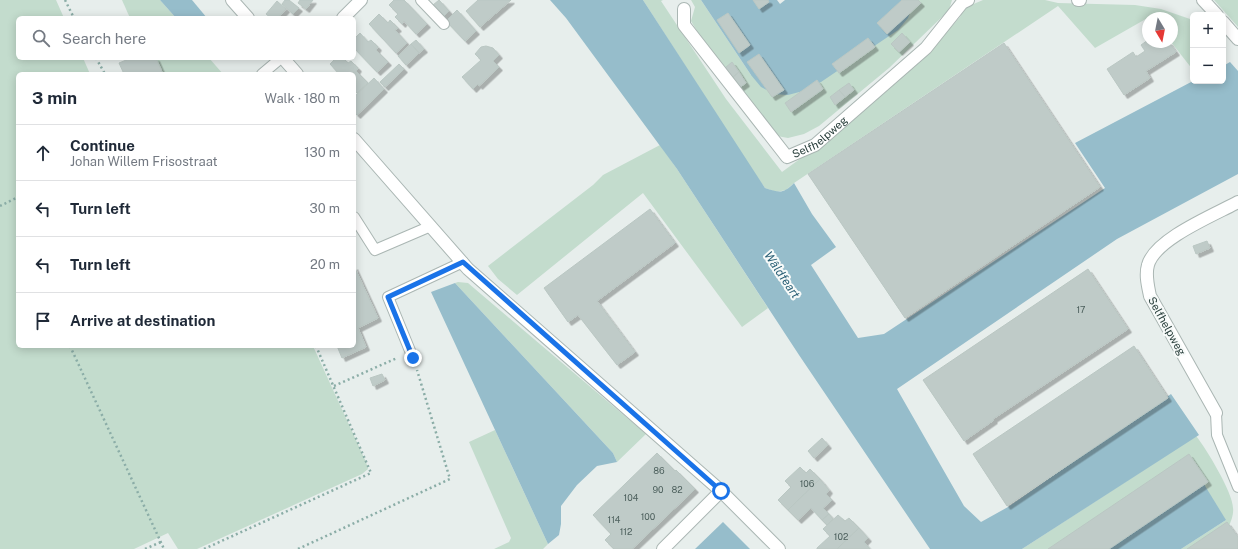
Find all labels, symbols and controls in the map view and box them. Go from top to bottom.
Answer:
north arrow [1142,12,1178,48]
map controls [1190,12,1226,84]
button: + [1190,12,1226,48]
search box [16,16,356,60]
icon: search [30,27,52,49]
text: Search here [62,30,146,47]
button: − [1190,48,1226,84]
text: 3 min [32,88,77,108]
text: Walk · 180 m [265,91,340,106]
street label: Selfhelpweg [790,114,850,160]
text: Continue [70,137,135,154]
icon: ahead [32,142,54,164]
text: 130 m [304,145,340,160]
text: Johan Willem Frisostraat [70,154,218,169]
icon: left [32,198,54,220]
text: Turn left [70,200,131,217]
text: 30 m [310,201,340,216]
water label: Wâldfeart [761,249,803,301]
icon: left [32,254,54,276]
text: Turn left [70,256,131,273]
text: 20 m [310,257,340,272]
street label: Selfhelpweg [1146,295,1188,357]
house number: 17 [1076,304,1086,315]
icon: arrive [32,310,54,332]
text: Arrive at destination [70,312,215,329]
route end [404,349,422,367]
house number: 86 [653,465,665,476]
house number: 106 [800,478,815,489]
route start [712,482,730,500]
house number: 90 [652,484,664,495]
house number: 82 [671,484,683,495]
house number: 104 [624,492,639,503]
house number: 100 [641,511,656,522]
house number: 114 [608,514,621,525]
house number: 112 [620,526,632,537]
house number: 102 [834,531,848,542]

